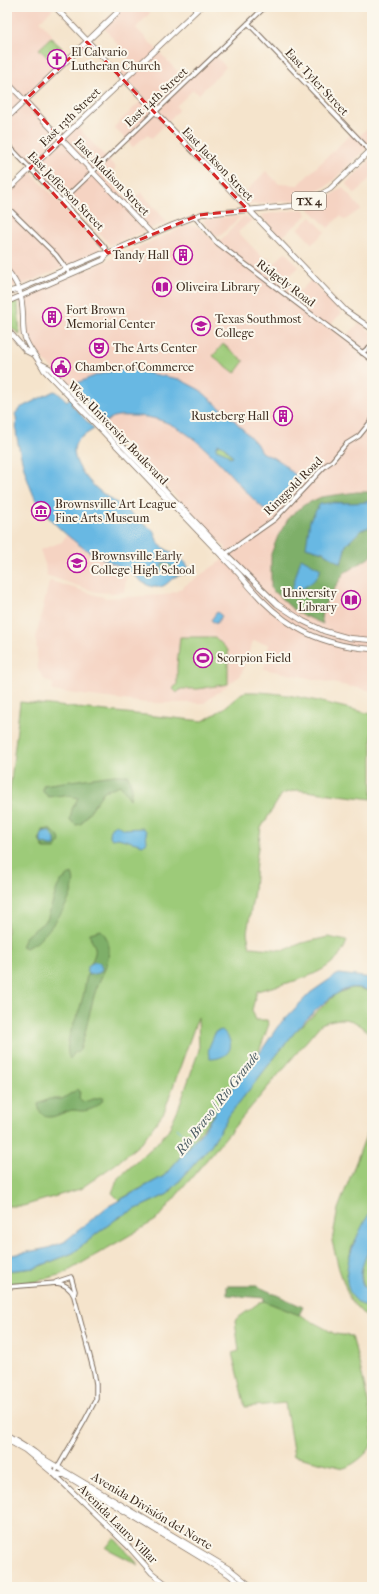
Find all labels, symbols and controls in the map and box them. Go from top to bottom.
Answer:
place label: El Calvario Lutheran Church [71,45,161,73]
street label: East Tyler Street [282,45,352,119]
church icon: El Calvario Lutheran Church [46,48,68,70]
street label: East 14th Street [122,64,191,130]
street label: East 13th Street [37,84,104,149]
street label: East Jackson Street [179,124,257,204]
street label: East Madison Street [71,135,153,219]
street label: East Jefferson Street [25,149,108,234]
road number: TX 4 [292,192,326,210]
building icon: Tandy Hall [172,244,194,266]
place label: Tandy Hall [112,248,170,262]
street label: Ridgely Road [254,256,318,310]
library icon: Oliveira Library [151,276,173,298]
place label: Oliveira Library [176,280,260,294]
place label: Fort Brown Memorial Center [66,303,156,331]
building icon: Fort Brown Memorial Center [41,306,63,328]
place label: Texas Southmost College [215,312,302,340]
school or university icon: Texas Southmost College [190,315,212,337]
theatre icon: The Arts Center [88,337,110,359]
place label: The Arts Center [113,341,198,355]
public building icon: Chamber of Commerce [50,356,72,378]
place label: Chamber of Commerce [75,360,194,374]
street label: West University Boulevard [64,378,171,488]
building icon: Rusteberg Hall [272,405,294,427]
place label: Rusteberg Hall [191,409,270,423]
street label: Ringgold Road [261,453,326,518]
place label: Brownsville Art League Fine Arts Museum [55,497,177,525]
museum icon: Brownsville Art League Fine Arts Museum [30,500,52,522]
place label: Brownsville Early College High School [91,549,195,577]
school or university icon: Brownsville Early College High School [66,552,88,574]
place label: University Library [282,586,338,614]
library icon: University Library [340,589,362,611]
sports icon: Scorpion Field [192,647,214,669]
place label: Scorpion Field [217,651,291,665]
water label: Río Bravo / Rio Grande [172,1048,263,1158]
street label: Avenida División del Norte [88,1469,215,1553]
street label: Avenida Lauro Villar [75,1481,161,1567]

